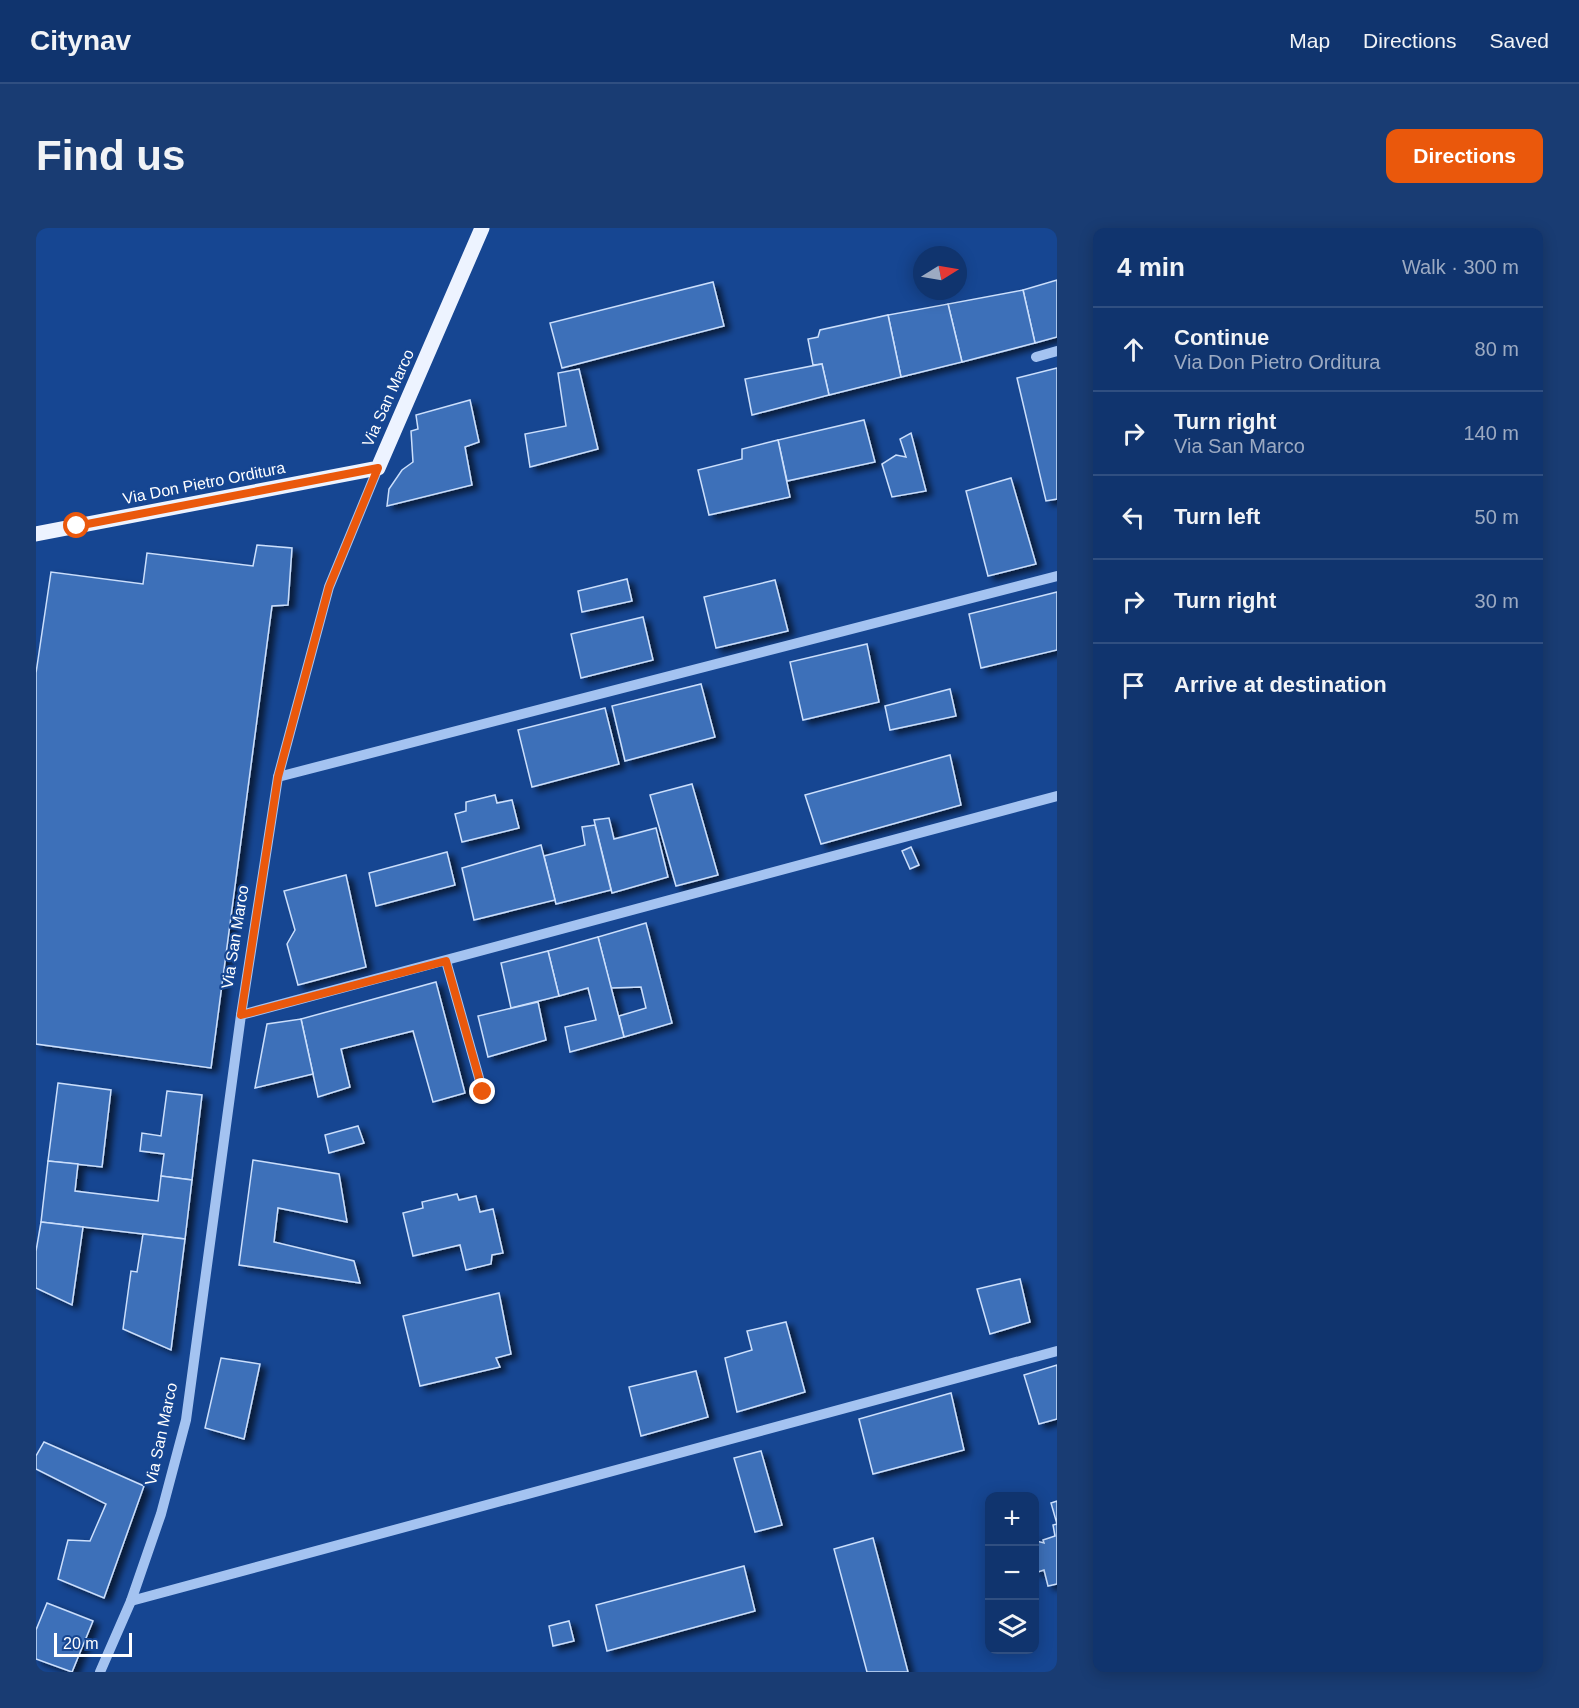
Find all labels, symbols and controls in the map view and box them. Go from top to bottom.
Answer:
text: Citynav [30,25,131,56]
text: Map [1289,29,1330,52]
text: Directions [1363,29,1456,52]
text: Saved [1489,29,1549,52]
button: Directions [1386,129,1543,183]
text: Find us [36,132,185,179]
north arrow [913,246,967,300]
text: 4 min [1117,252,1185,282]
text: Walk · 300 m [1402,256,1519,278]
text: Continue [1174,325,1269,350]
icon: ahead [1117,333,1150,366]
text: 80 m [1475,338,1519,360]
street label: Via San Marco [359,347,417,449]
text: Via Don Pietro Orditura [1174,351,1380,373]
text: Turn right [1174,409,1276,434]
icon: right [1117,417,1150,450]
text: 140 m [1463,422,1519,444]
text: Via San Marco [1174,435,1305,457]
street label: Via Don Pietro Orditura [121,459,287,507]
icon: left [1117,501,1150,534]
text: Turn left [1174,504,1260,529]
text: 50 m [1475,506,1519,528]
route start [63,512,89,538]
icon: right [1117,585,1150,618]
text: Turn right [1174,588,1276,613]
text: 30 m [1475,590,1519,612]
icon: arrive [1117,669,1150,702]
text: Arrive at destination [1174,672,1387,697]
street label: Via San Marco [218,884,252,990]
route end [469,1078,495,1104]
street label: Via San Marco [142,1381,180,1487]
map controls [985,1492,1039,1654]
button: + [985,1492,1039,1546]
button: − [985,1546,1039,1600]
button: layers [985,1600,1039,1654]
scale bar [54,1630,132,1658]
text: 20 m [63,1635,99,1652]

